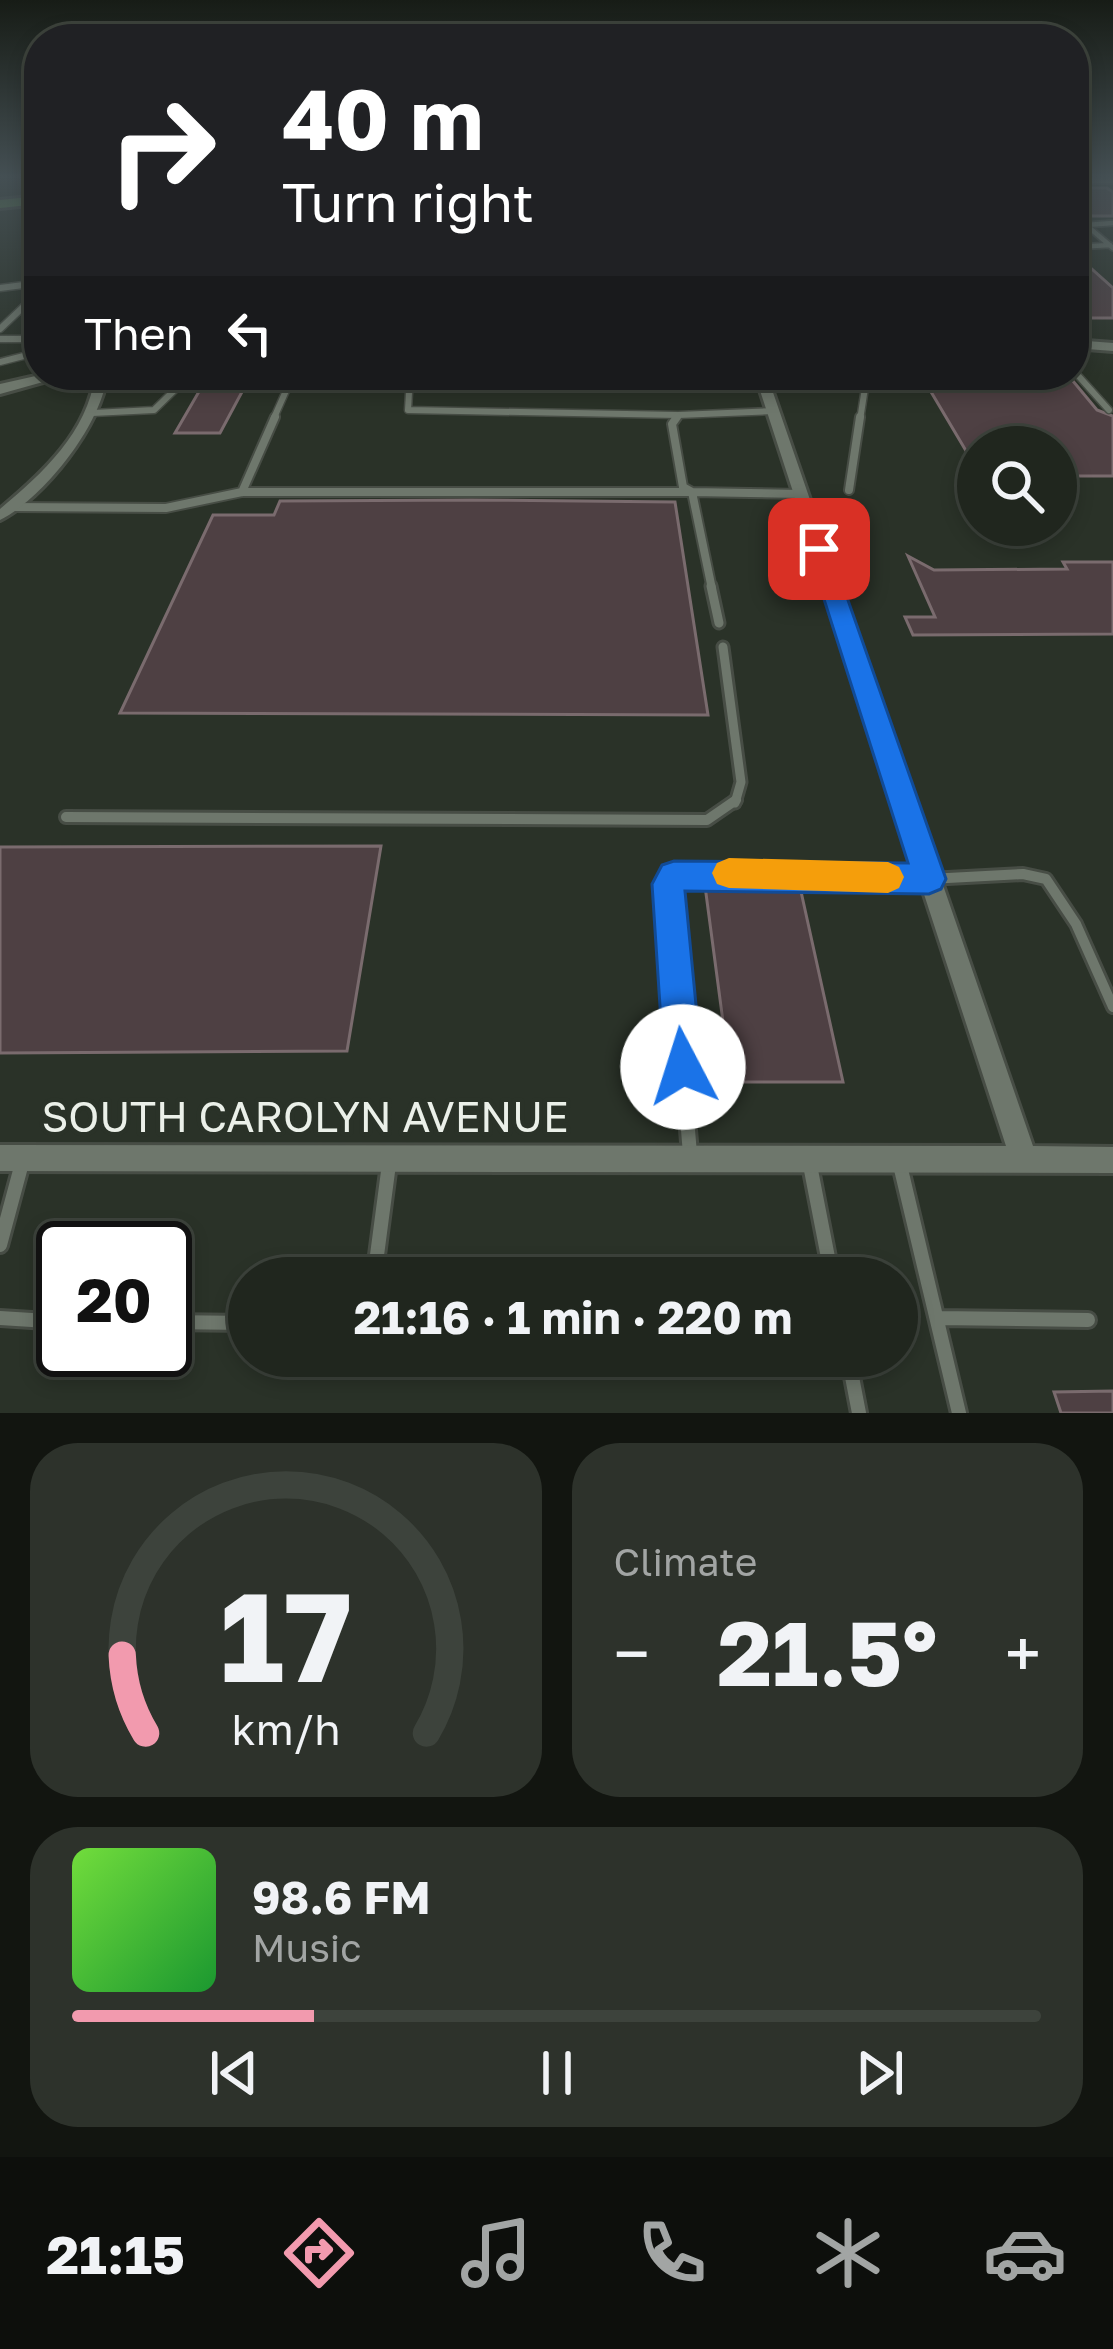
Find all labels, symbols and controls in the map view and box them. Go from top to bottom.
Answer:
text: 40 m [282,68,484,168]
icon: right [84,72,240,228]
text: Turn right [282,169,534,234]
icon: left [217,300,283,366]
text: Then [84,306,193,360]
map controls [957,426,1077,546]
button: search [957,426,1077,546]
pin [768,498,870,600]
icon: arrive [786,516,852,582]
position arrow [620,1004,746,1130]
street label: SOUTH CAROLYN AVENUE [41,1091,569,1141]
speed limit sign: 20 [36,1221,192,1377]
text: 21:16 · 1 min · 220 m [354,1290,792,1344]
text: Climate [614,1538,757,1585]
text: 17 [220,1560,352,1709]
text: 21.5° [717,1598,937,1706]
text: − [614,1613,650,1693]
text: + [1005,1613,1041,1693]
text: km/h [231,1703,340,1754]
text: 98.6 FM [252,1870,430,1924]
text: Music [252,1924,362,1971]
icon: previous [201,2040,267,2106]
icon: pause [524,2040,590,2106]
icon: next [847,2040,913,2106]
icon: directions [277,2211,361,2295]
icon: music [454,2211,538,2295]
icon: phone [630,2211,714,2295]
icon: climate [806,2211,890,2295]
icon: car [983,2211,1067,2295]
text: 21:15 [46,2221,185,2286]

